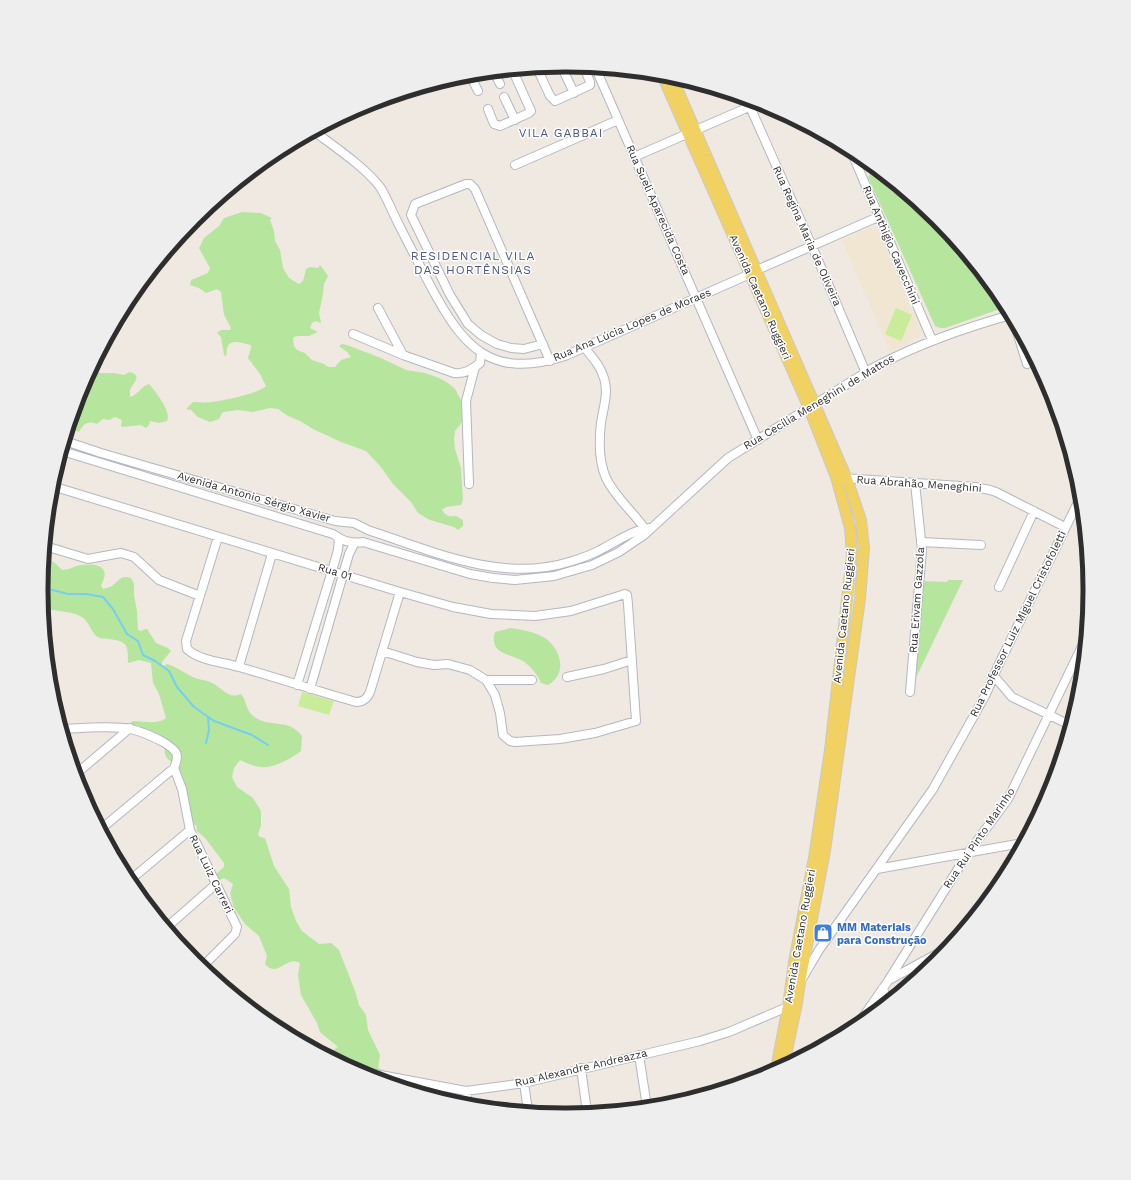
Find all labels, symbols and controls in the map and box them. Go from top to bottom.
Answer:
district label: VILA GABBAI [519,126,603,140]
street label: Rua Sueli Aparecida Costa [623,143,693,277]
street label: Rua Regina Maria de Oliveira [770,164,844,308]
street label: Rua Anthigio Cavecchini [860,183,922,307]
street label: Avenida Caetano Ruggieri [726,232,794,362]
district label: RESIDENCIAL VILA DAS HORTÊNSIAS [411,249,535,277]
street label: Rua Ana Lúcia Lopes de Moraes [551,286,713,364]
street label: Rua Cecília Meneghini de Mattos [741,352,897,452]
street label: Avenida Antonio Sérgio Xavier [176,469,333,525]
street label: Rua Abrahão Meneghini [856,473,982,495]
street label: Rua Professor Luiz Miguel Cristofoletti [967,529,1069,719]
street label: Rua Erivam Gazzola [907,547,927,653]
street label: Avenida Caetano Ruggieri [830,548,858,684]
street label: Rua 01 [316,561,354,583]
street label: Rua Rui Pinto Marinho [940,785,1018,891]
street label: Rua Luiz Carreri [186,833,236,915]
street label: Avenida Caetano Ruggieri [782,868,818,1004]
place label: MM Materiais para Construção [837,921,927,947]
shop icon: MM Materiais para Construção [812,922,834,944]
street label: Rua Alexandre Andreazza [514,1046,648,1090]

